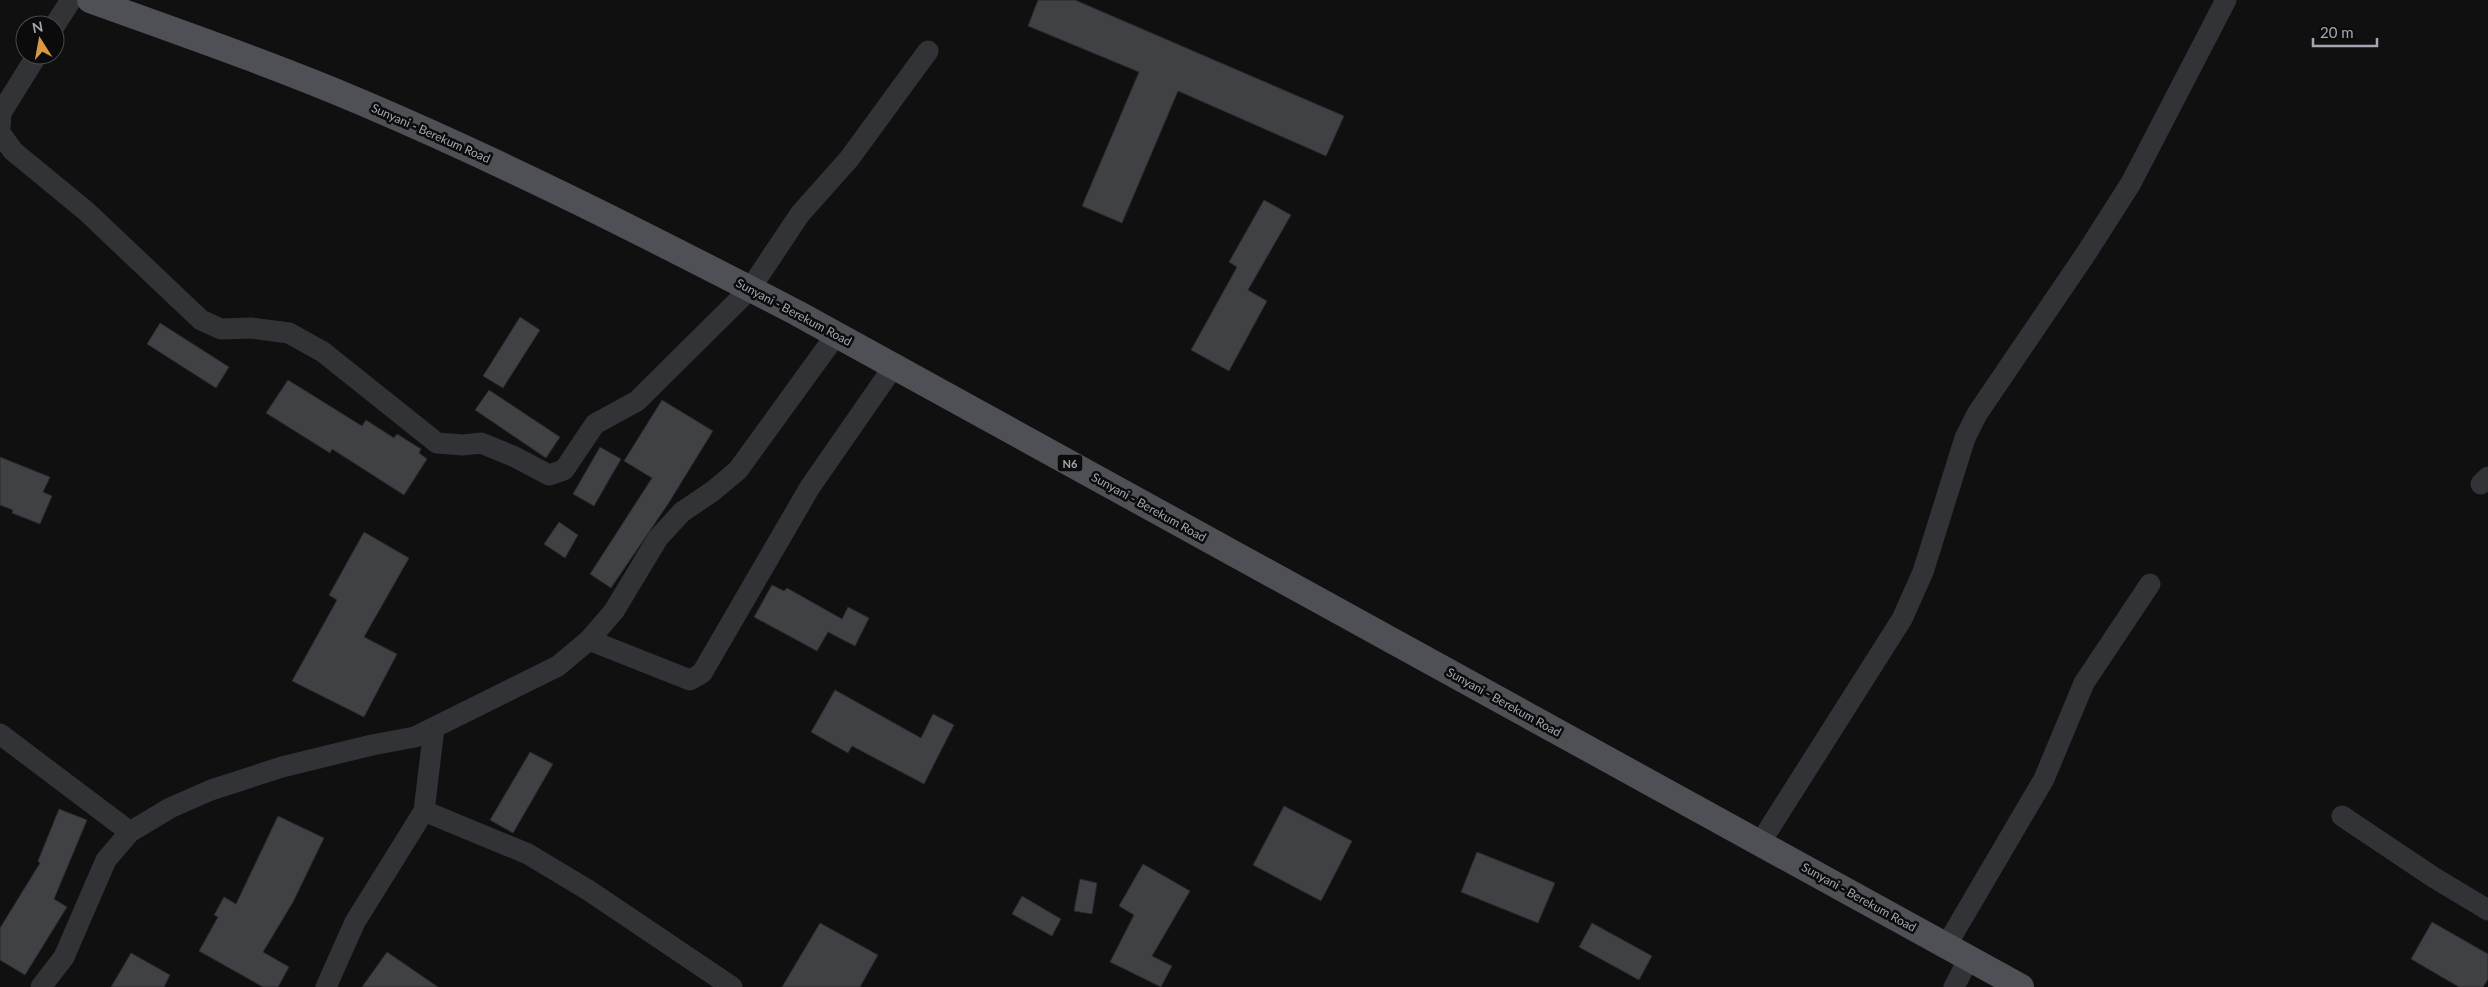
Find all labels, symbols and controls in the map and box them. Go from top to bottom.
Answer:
north arrow [15,15,65,65]
scale bar [2313,15,2377,47]
text: N [31,17,44,36]
text: 20 m [2320,23,2354,41]
street label: Sunyani - Berekum Road [369,100,493,166]
street label: Sunyani - Berekum Road [734,275,854,349]
road number: N6 [1058,454,1082,472]
street label: Sunyani - Berekum Road [1089,469,1209,545]
street label: Sunyani - Berekum Road [1444,664,1564,740]
street label: Sunyani - Berekum Road [1799,859,1919,935]

